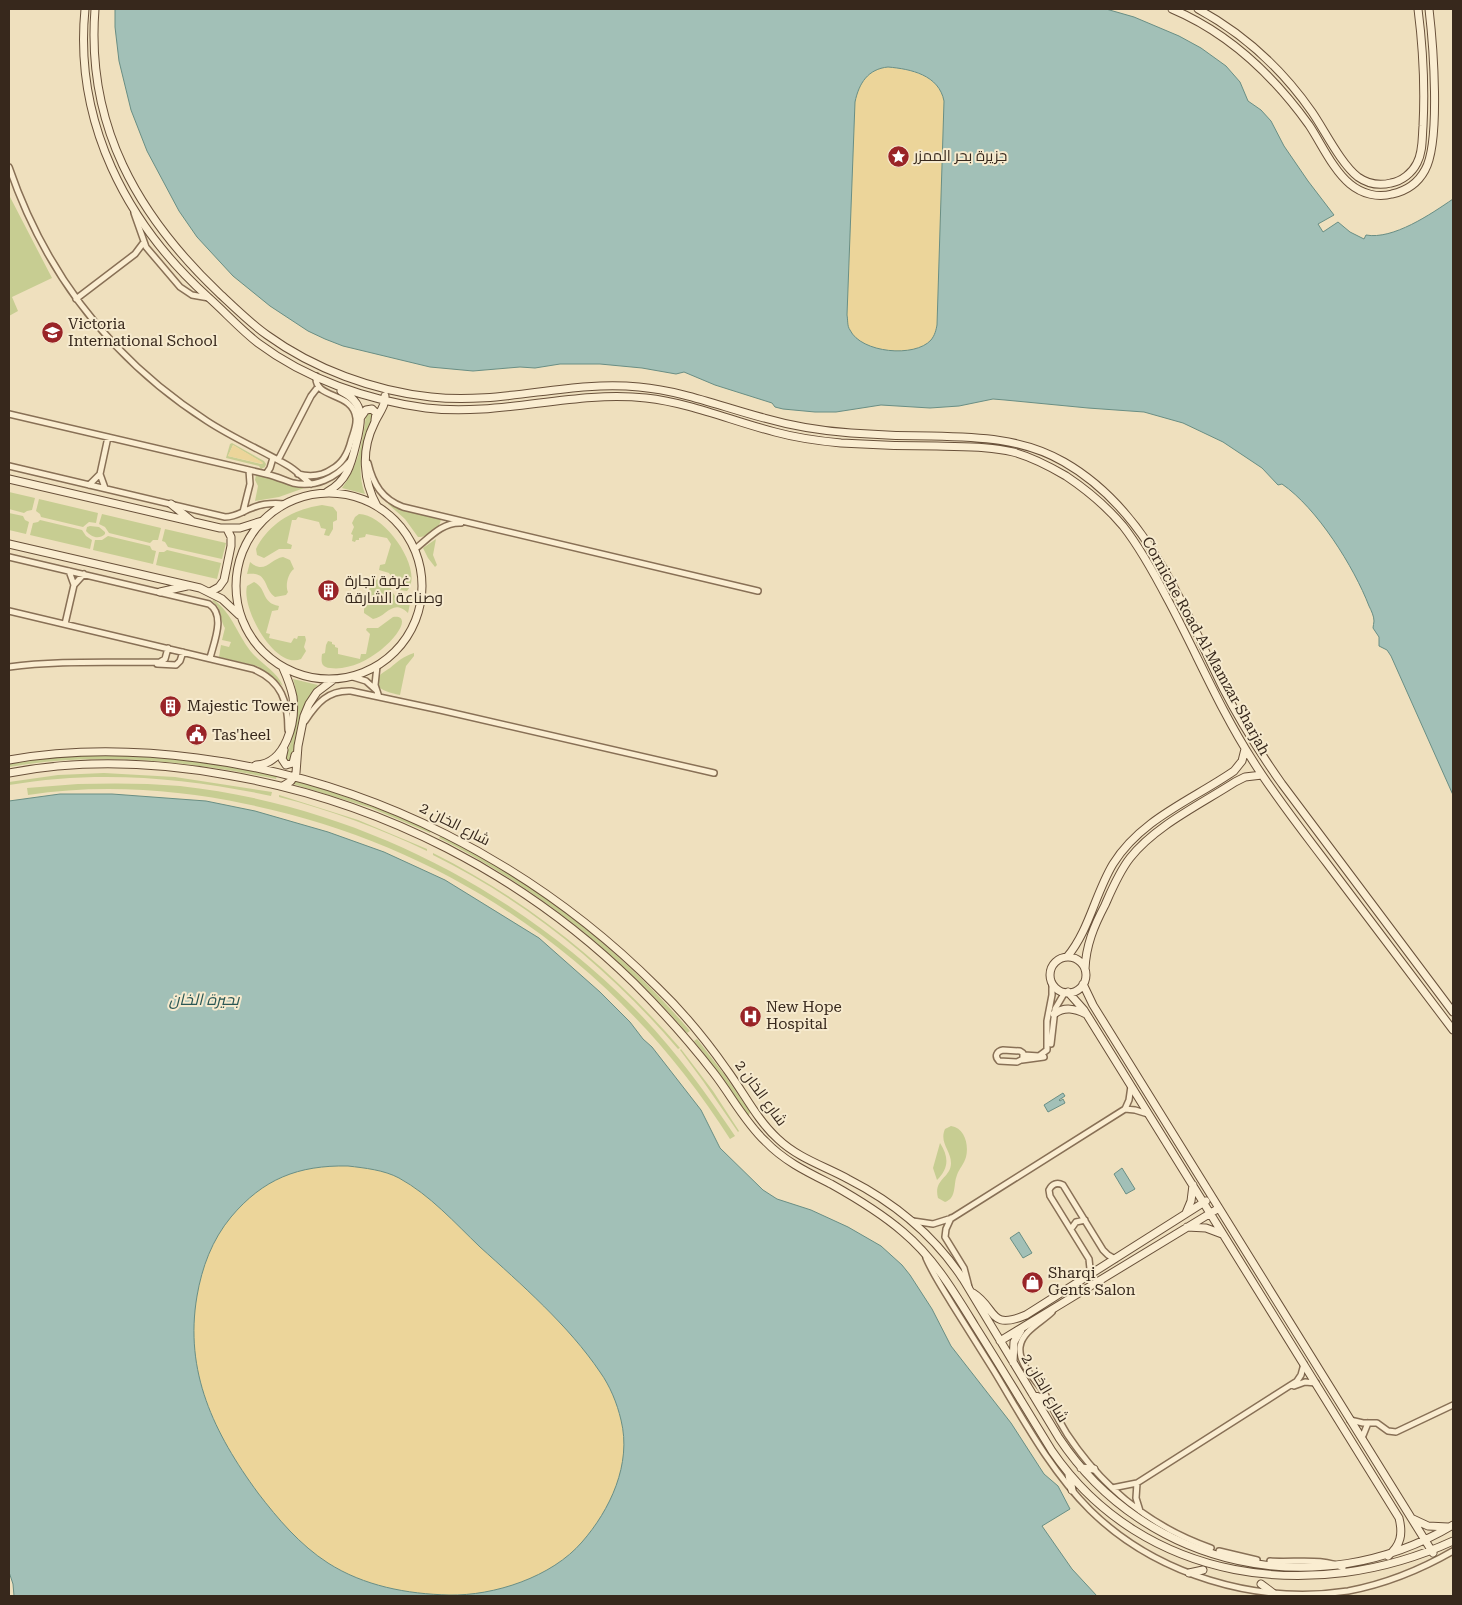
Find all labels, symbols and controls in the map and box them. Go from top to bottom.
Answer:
place icon: جزيرة بحر الممزر [886,144,910,168]
place label: جزيرة بحر الممزر [913,147,1007,165]
place label: Victoria International School [68,315,218,350]
school or university icon: Victoria International School [40,321,64,345]
street label: Corniche Road Al Mamzar Sharjah [1138,533,1274,759]
place label: غرفة تجارة وصناعة الشارقة [345,572,443,607]
building icon: غرفة تجارة وصناعة الشارقة [317,578,341,602]
building icon: Majestic Tower [159,694,183,718]
place label: Majestic Tower [187,697,296,715]
public building icon: Tas'heel [184,723,208,747]
place label: Tas'heel [212,726,271,744]
street label: شارع الخان 2 [416,799,493,851]
water label: بحيرة الخان [169,990,240,1009]
place label: New Hope Hospital [766,998,842,1033]
hospital icon: New Hope Hospital [738,1004,762,1028]
street label: شارع الخان 2 [730,1057,791,1130]
place label: Sharqi Gents Salon [1048,1264,1136,1299]
shop icon: Sharqi Gents Salon [1020,1270,1044,1294]
street label: شارع الخان 2 [1016,1351,1072,1427]

